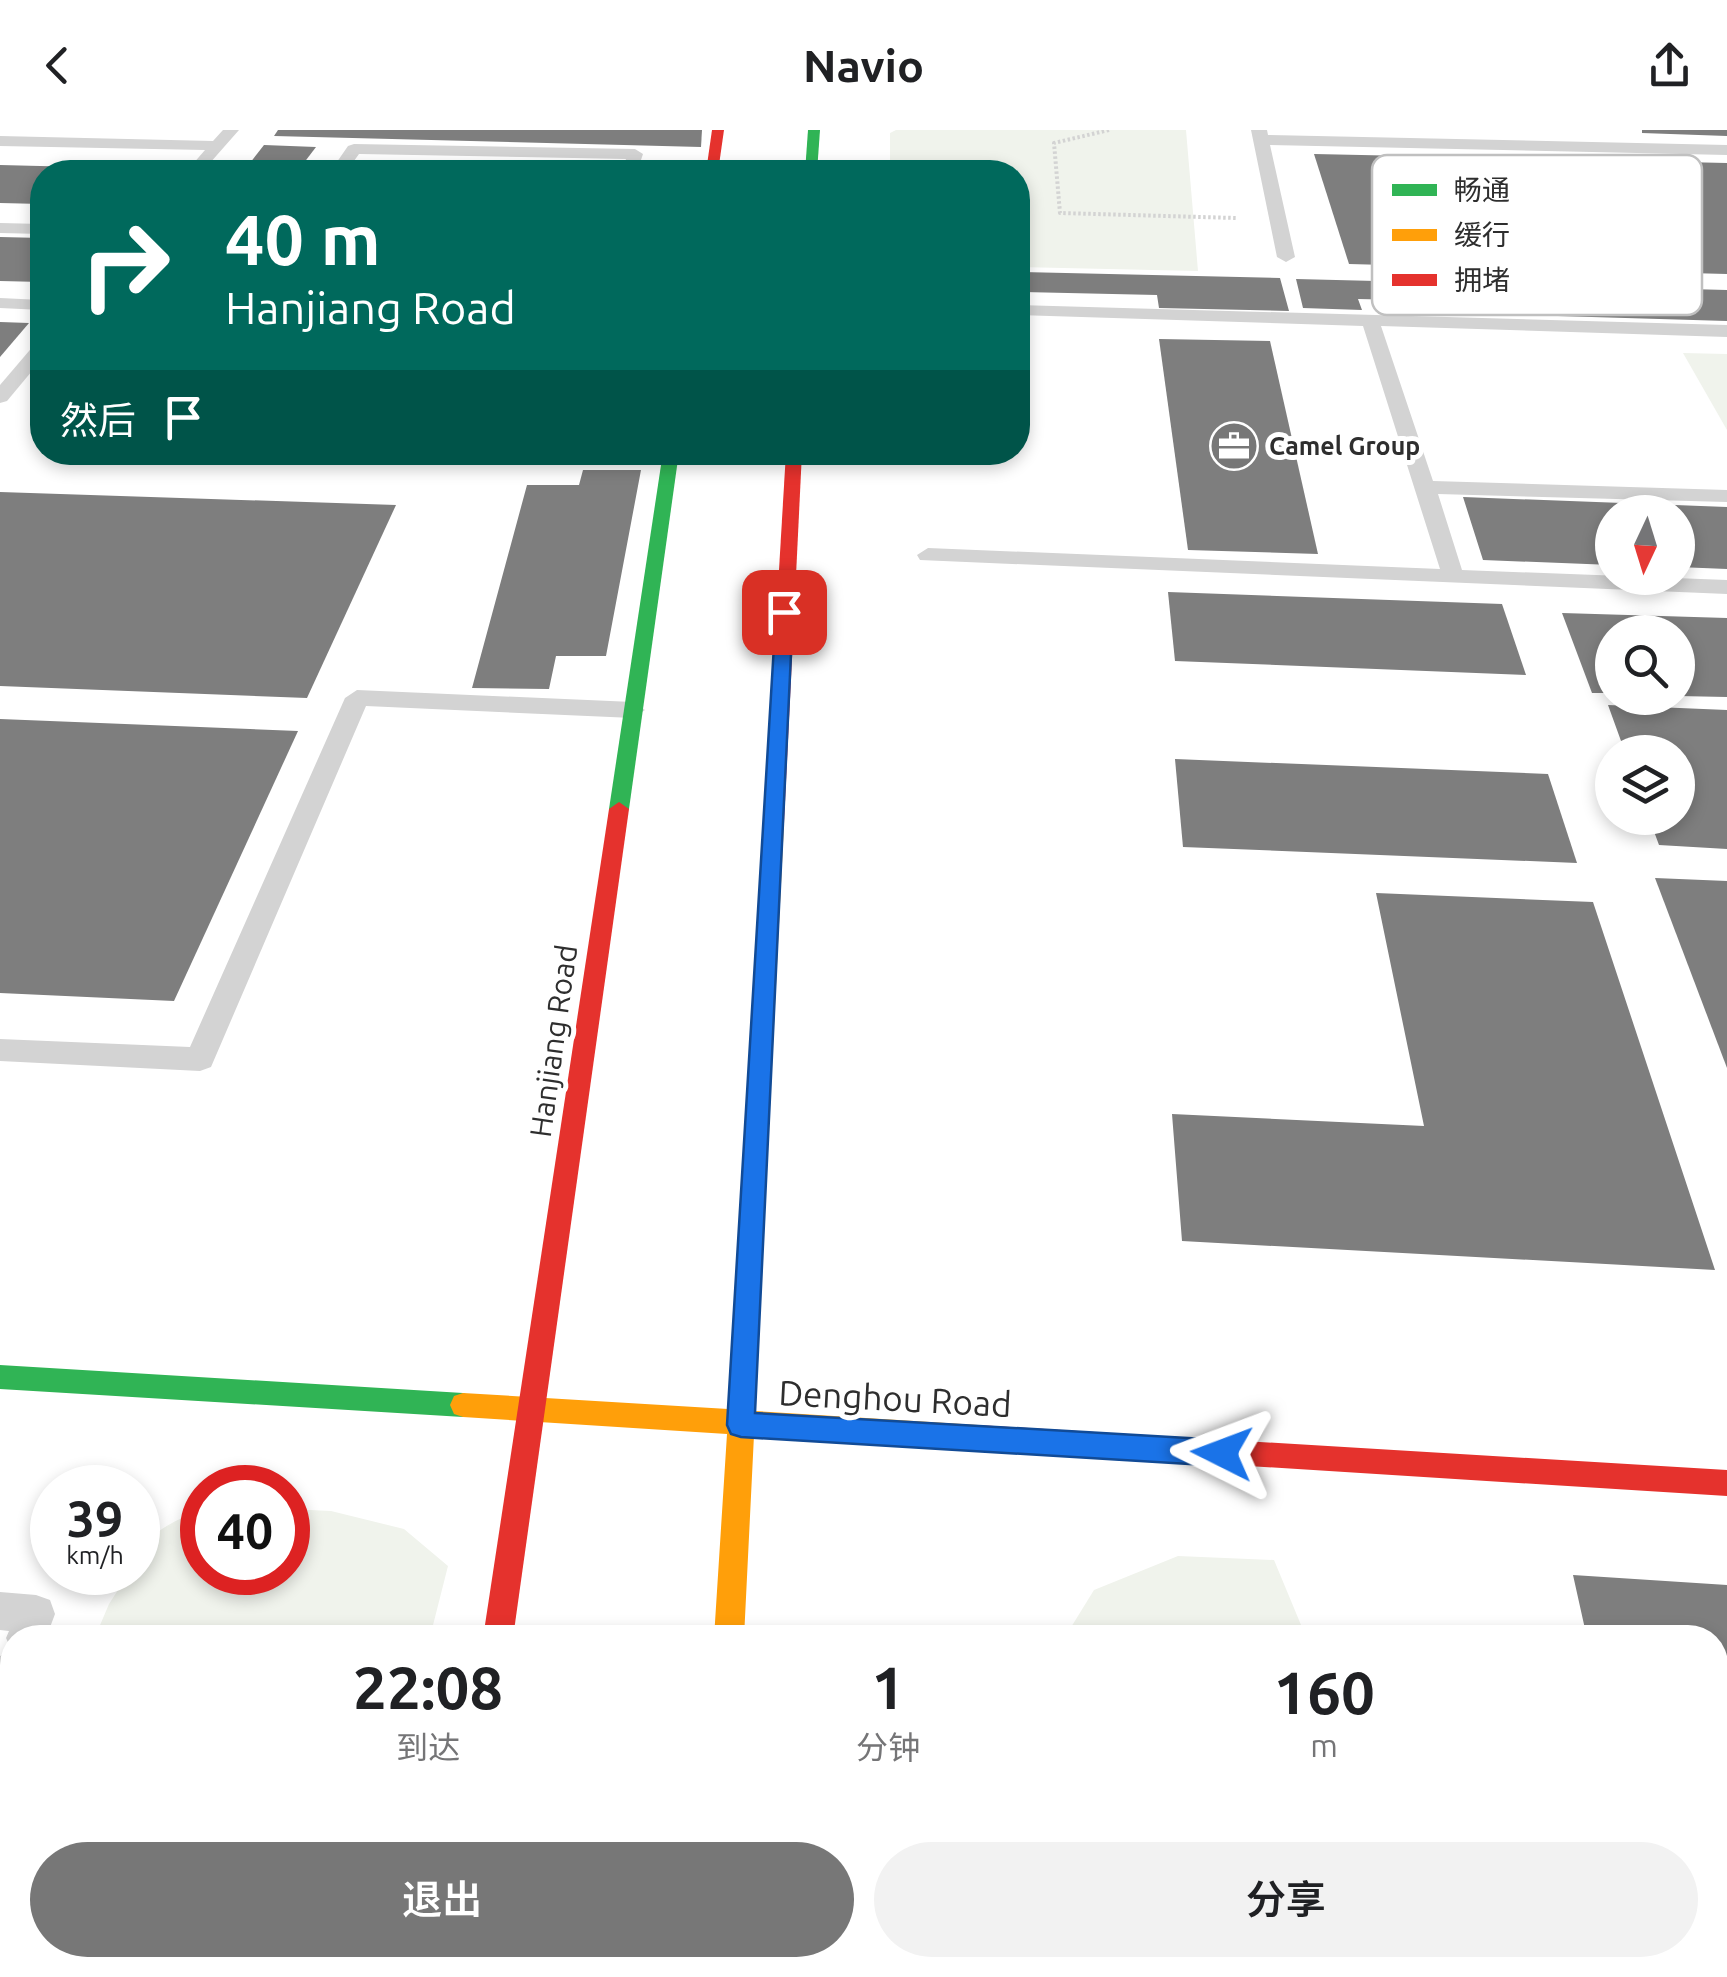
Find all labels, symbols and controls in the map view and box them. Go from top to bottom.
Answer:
icon: back [30,38,85,93]
icon: share [1642,38,1697,93]
text: Navio [803,40,924,91]
legend [1372,155,1702,315]
text: 畅通 [1454,174,1510,205]
icon: right [60,200,190,330]
text: 40 m [225,200,381,278]
text: 缓行 [1454,219,1510,250]
text: 拥堵 [1454,264,1510,295]
text: Hanjiang Road [225,282,516,333]
icon: arrive [156,390,211,445]
text: 然后 [60,399,136,441]
office icon: Camel Group [1208,420,1260,472]
place label: Camel Group [1269,432,1420,460]
north arrow [1595,495,1695,595]
map controls [1595,495,1695,835]
pin [742,570,827,655]
icon: arrive [757,585,812,640]
button: search [1595,615,1695,715]
button: layers [1595,735,1695,835]
street label: Hanjiang Road [523,943,583,1139]
street label: Denghou Road [778,1372,1013,1424]
position arrow [1170,1401,1274,1505]
speed limit sign: 40 [180,1465,310,1595]
text: 39 [67,1490,123,1546]
text: km/h [66,1541,124,1569]
text: 22:08 [353,1653,503,1720]
text: 1 [871,1653,905,1720]
text: 160 [1273,1658,1375,1725]
text: m [1310,1727,1338,1763]
text: 到达 [396,1729,460,1765]
text: 分钟 [856,1729,920,1765]
button: 退出 [30,1842,854,1957]
button: 分享 [874,1842,1698,1957]

